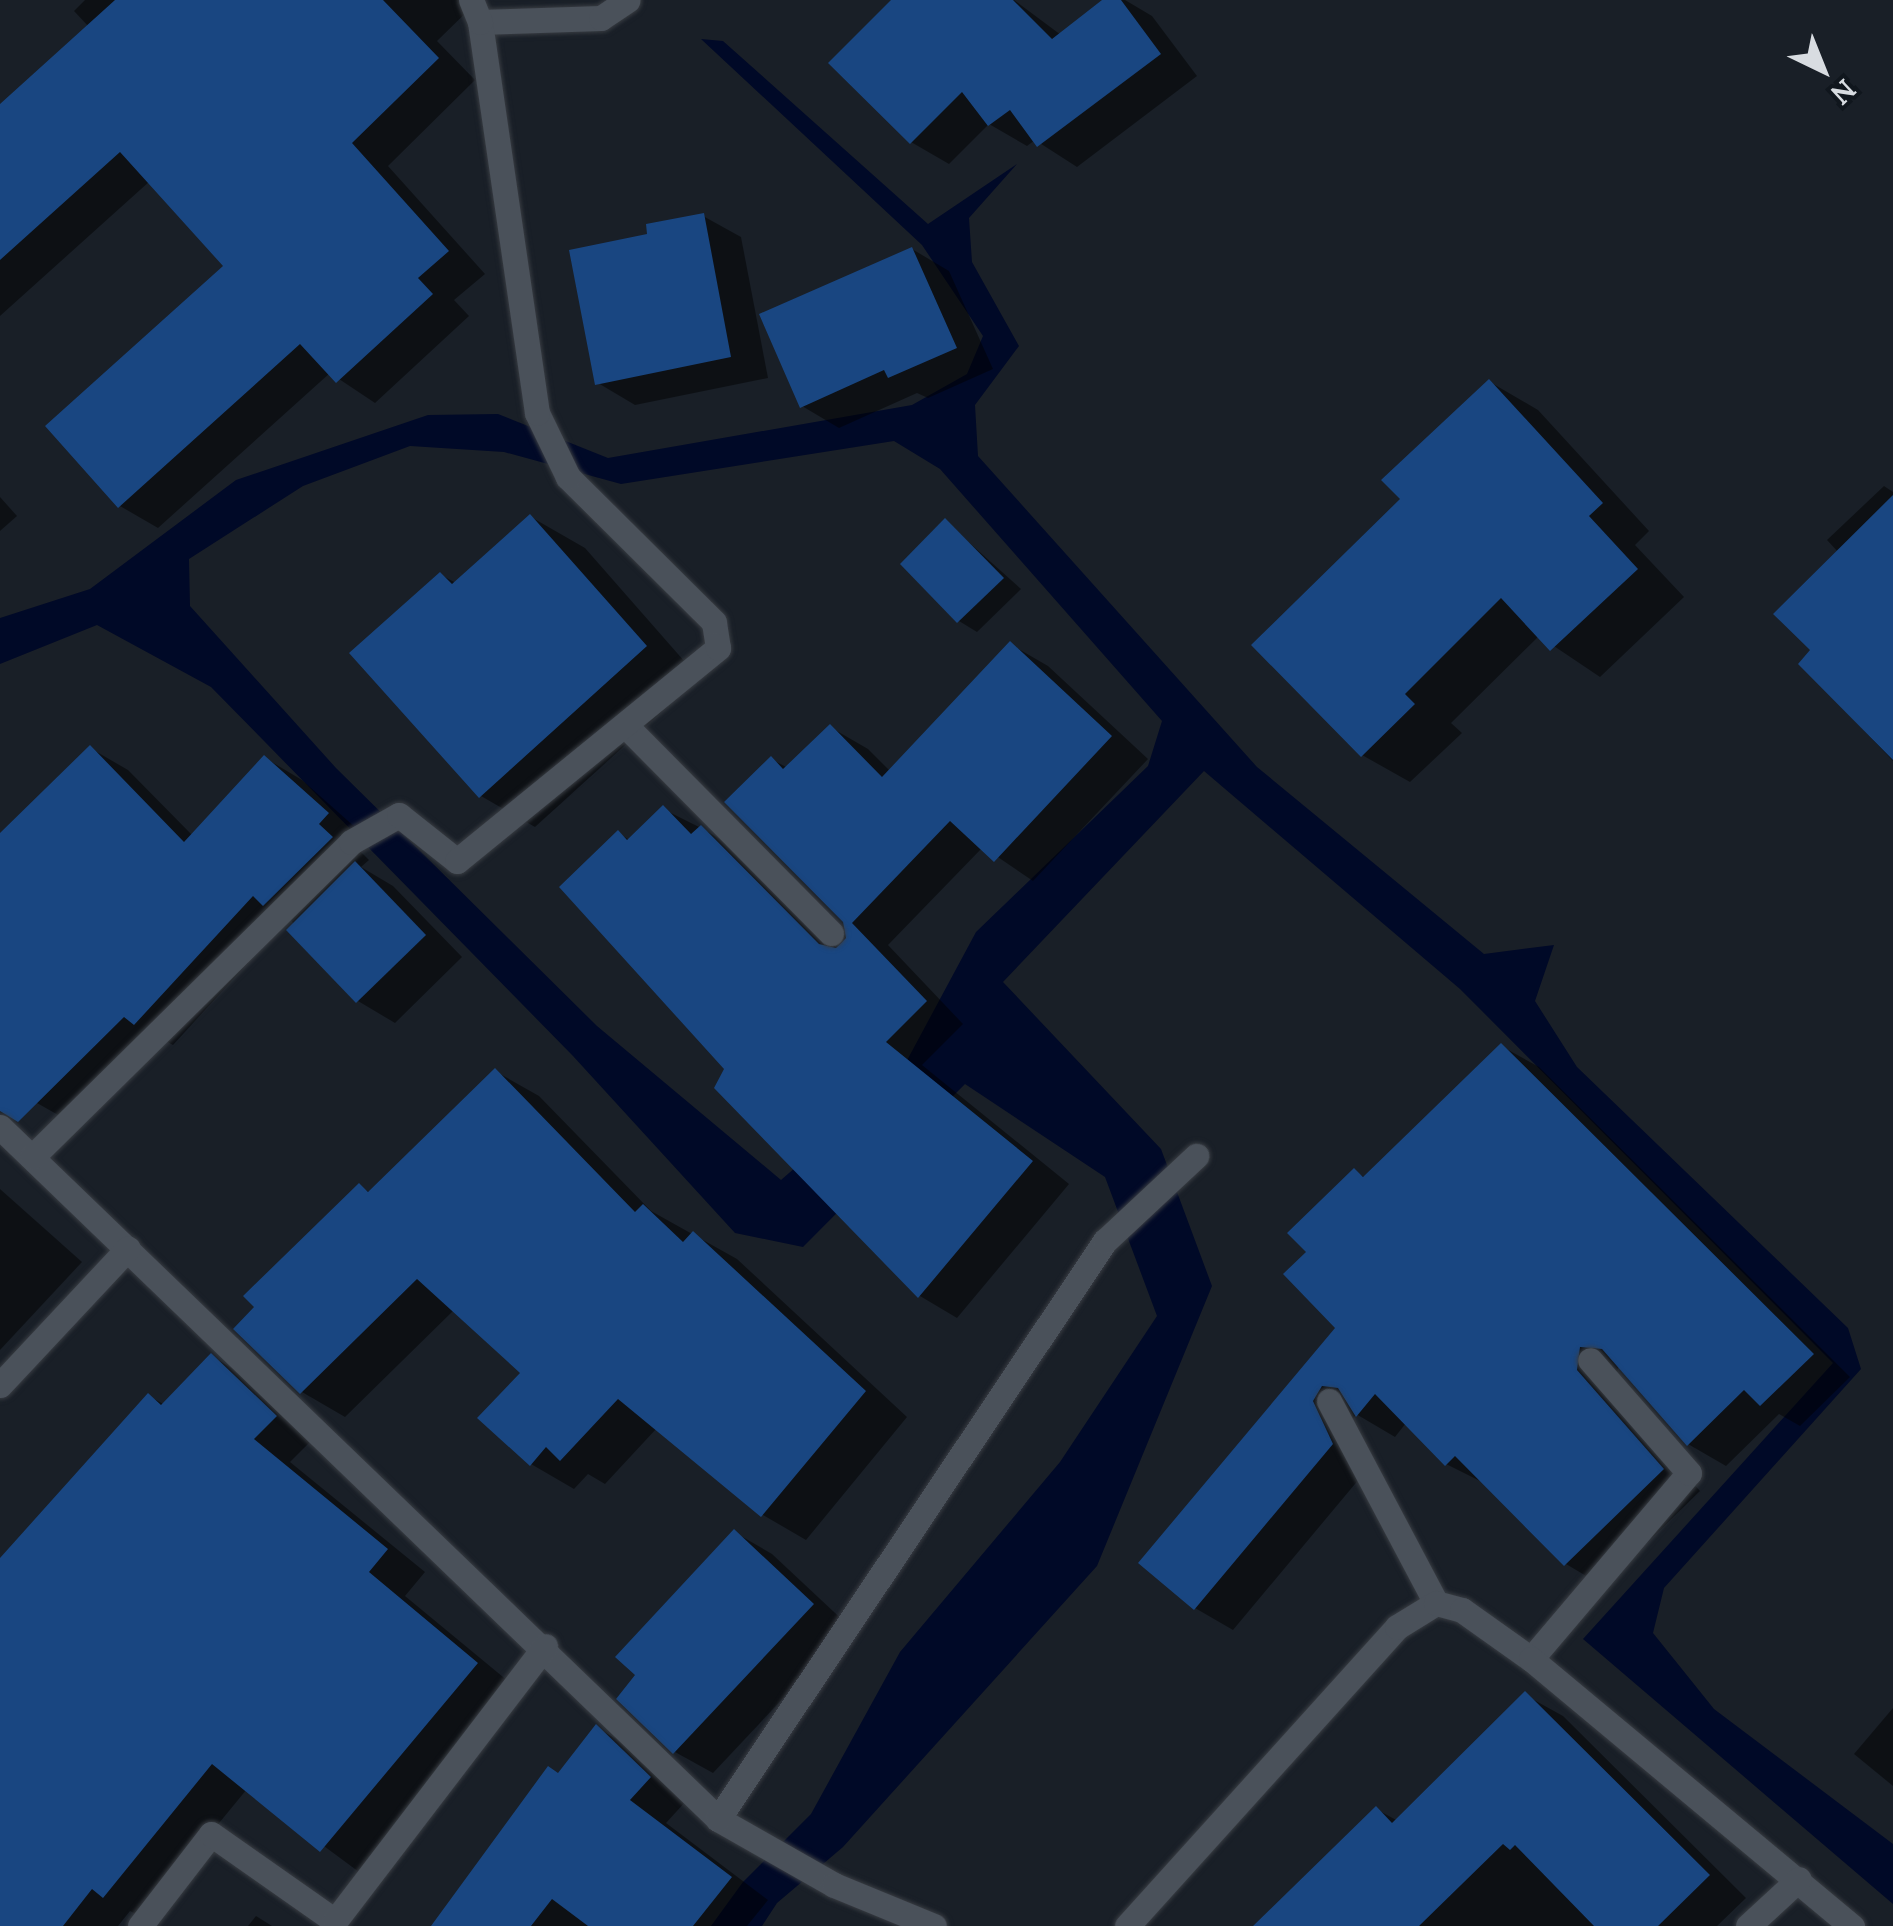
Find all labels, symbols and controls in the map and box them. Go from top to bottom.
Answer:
north arrow [1773,20,1873,120]
text: N [1823,71,1864,112]

